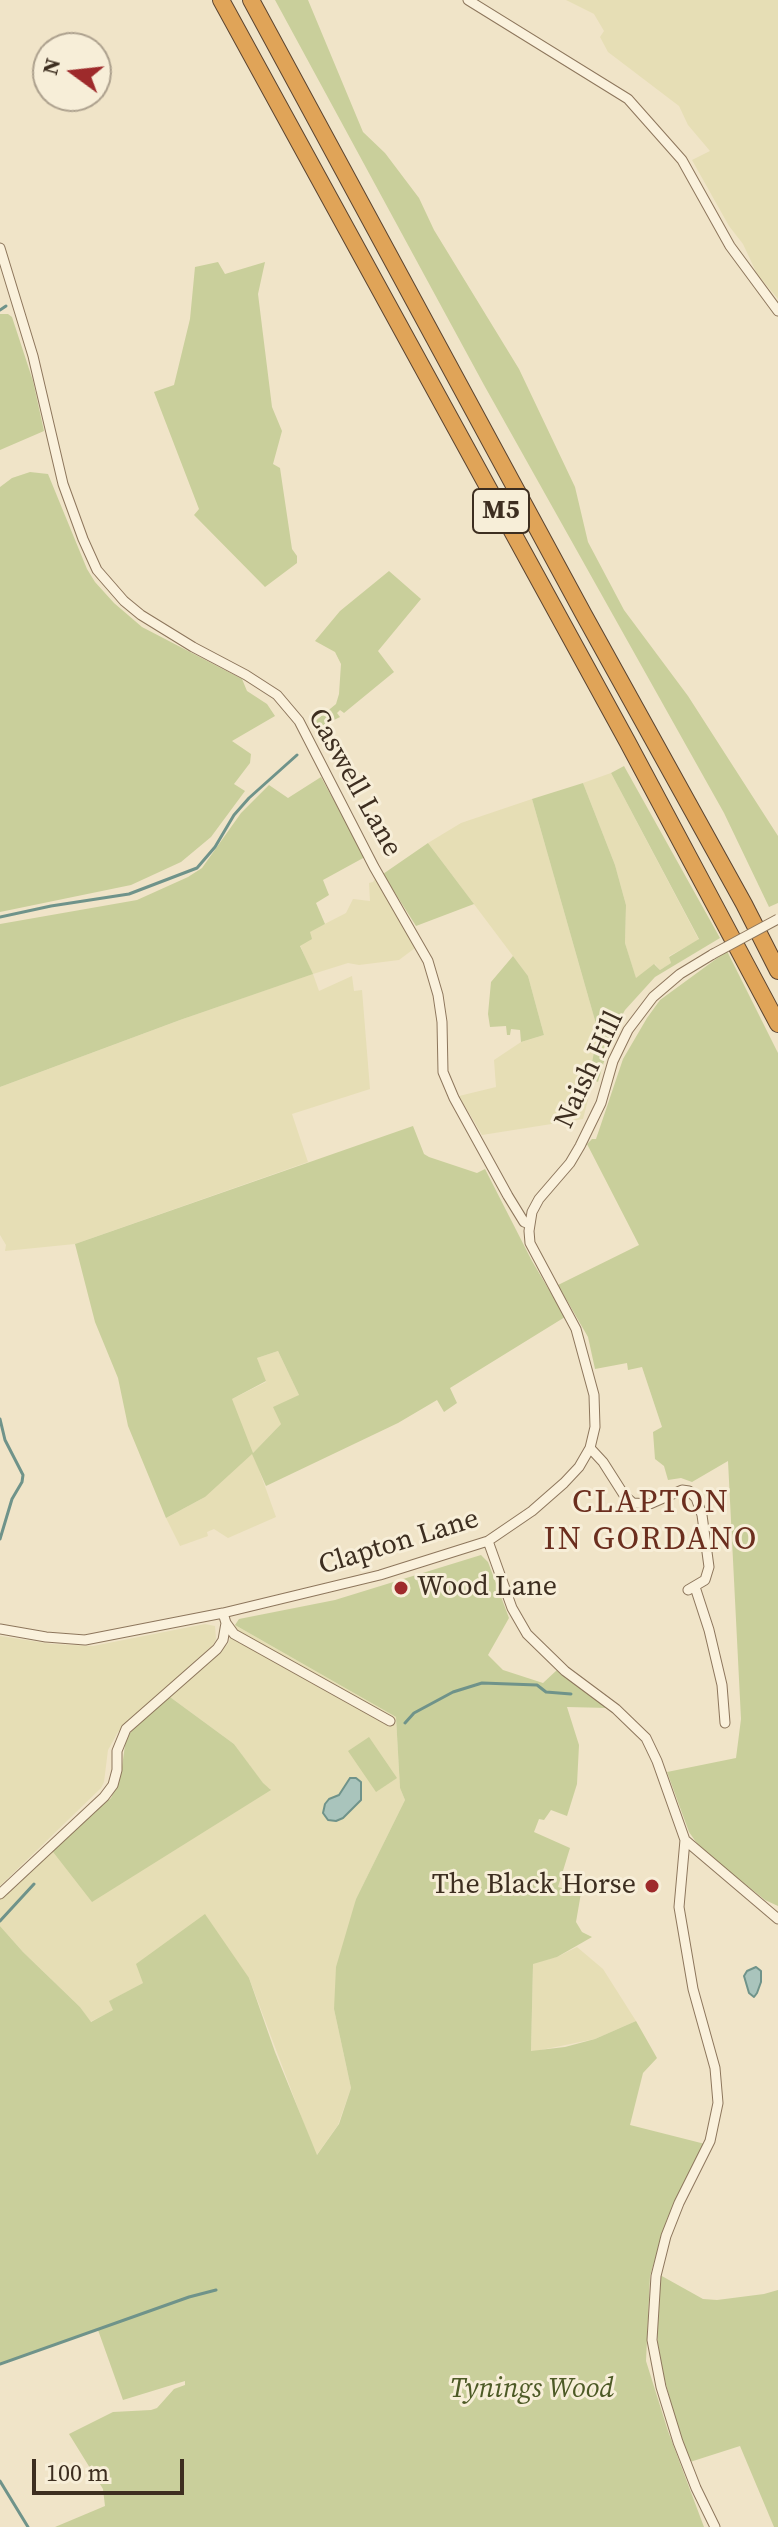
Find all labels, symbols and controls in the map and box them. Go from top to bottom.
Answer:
north arrow [32,32,112,112]
text: N [34,55,67,78]
road number: M5 [473,489,529,533]
street label: Caswell Lane [300,703,408,863]
street label: Naish Hill [548,1006,632,1134]
district label: CLAPTON IN GORDANO [544,1485,758,1560]
street label: Clapton Lane [315,1503,483,1583]
place label: Wood Lane [417,1571,557,1605]
marker: Wood Lane [392,1579,410,1597]
place label: The Black Horse [432,1869,636,1903]
marker: The Black Horse [643,1877,661,1895]
park label: Tynings Wood [450,2373,614,2407]
scale bar [36,2443,188,2493]
text: 100 m [46,2456,109,2489]

